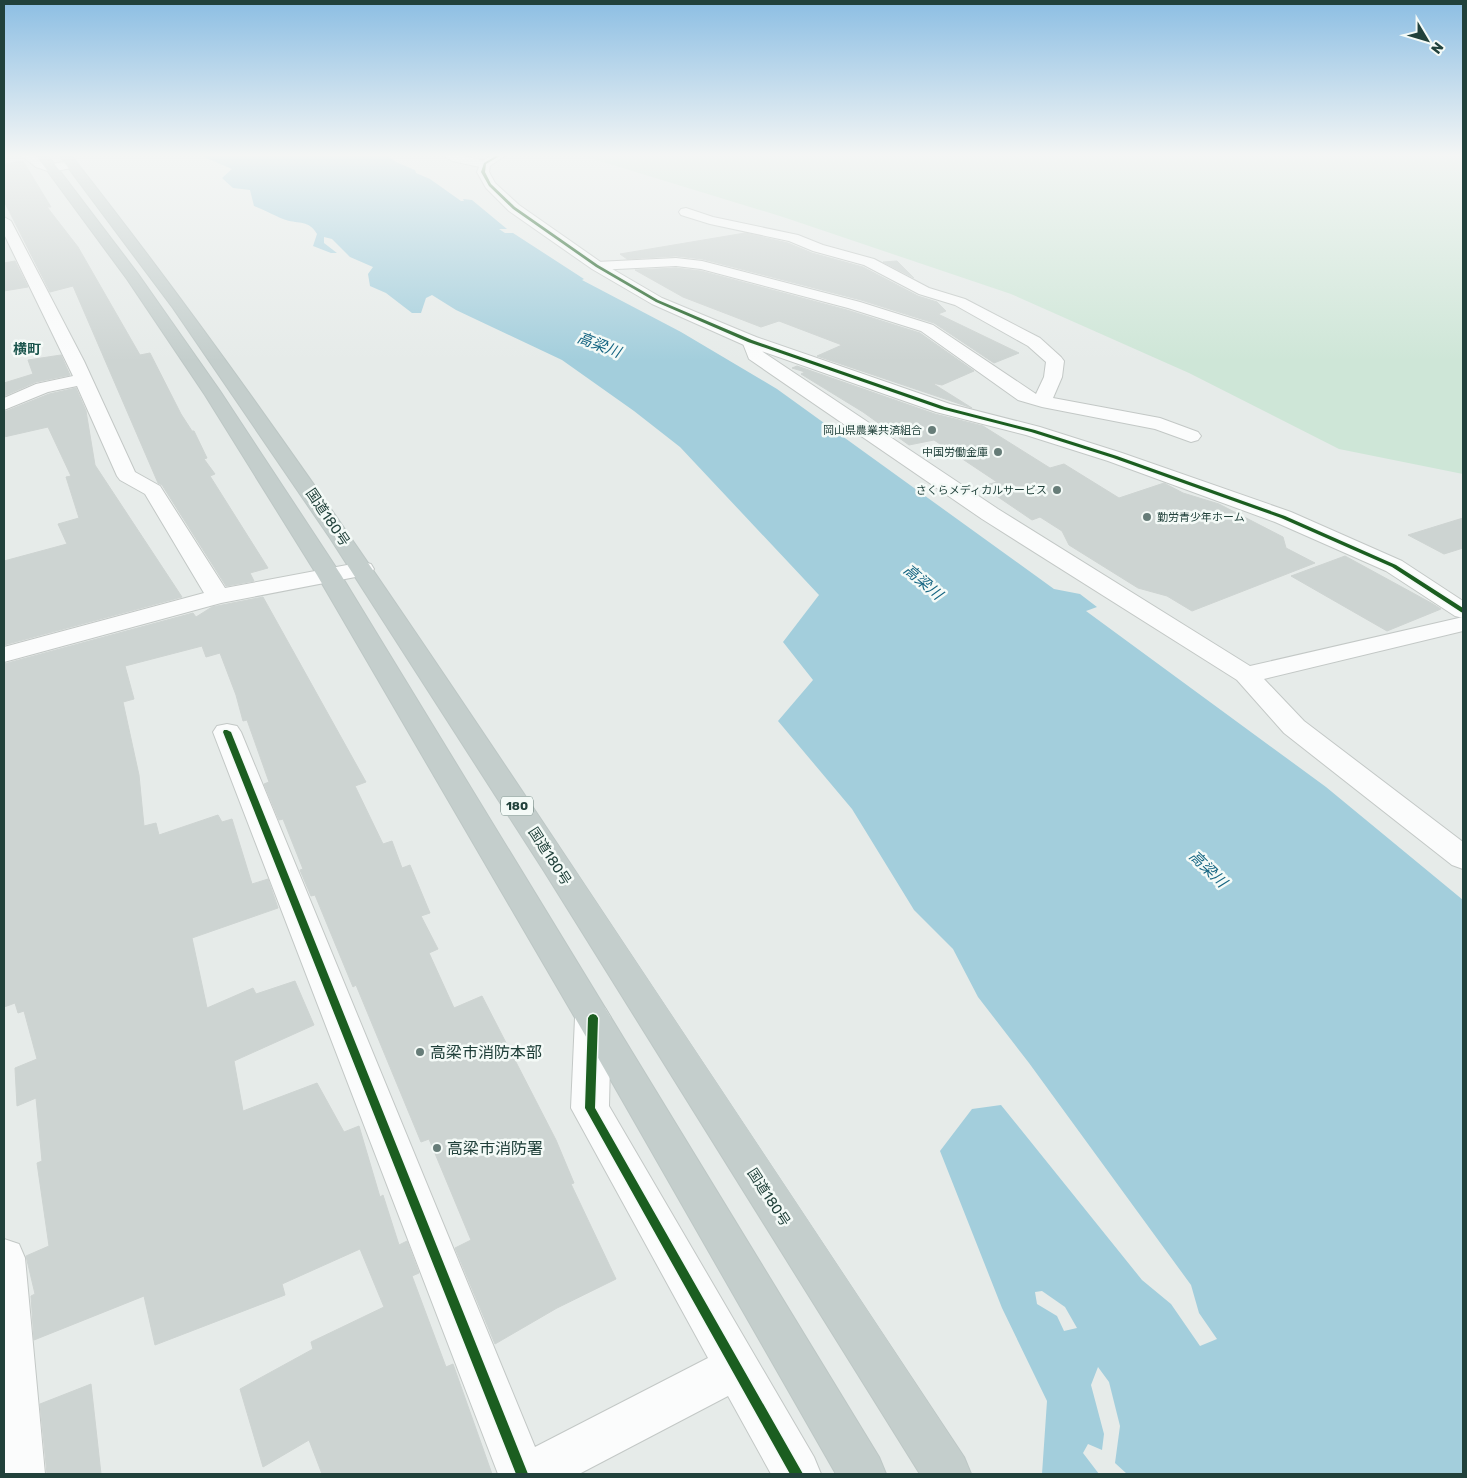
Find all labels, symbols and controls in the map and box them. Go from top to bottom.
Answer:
north arrow [1402,15,1452,65]
text: N [1427,38,1447,57]
water label: 高梁川 [575,329,625,362]
district label: 横町 [13,341,41,358]
place label: 岡山県農業共済組合 [823,424,922,437]
marker: 岡山県農業共済組合 [926,424,938,436]
place label: 中国労働金庫 [922,446,988,459]
marker: 中国労働金庫 [992,446,1004,458]
place label: さくらメディカルサービス [916,484,1047,497]
marker: さくらメディカルサービス [1051,484,1063,496]
street label: 国道180号 [302,485,353,549]
marker: 勤労青少年ホーム [1141,511,1153,523]
place label: 勤労青少年ホーム [1157,511,1245,524]
water label: 高梁川 [900,561,948,605]
road number: 180 [501,796,533,816]
street label: 国道180号 [525,824,575,888]
water label: 高梁川 [1186,847,1232,892]
place label: 高梁市消防本部 [430,1043,542,1062]
marker: 高梁市消防本部 [414,1046,426,1058]
place label: 高梁市消防署 [447,1139,543,1158]
marker: 高梁市消防署 [431,1142,443,1154]
street label: 国道180号 [744,1165,794,1229]

